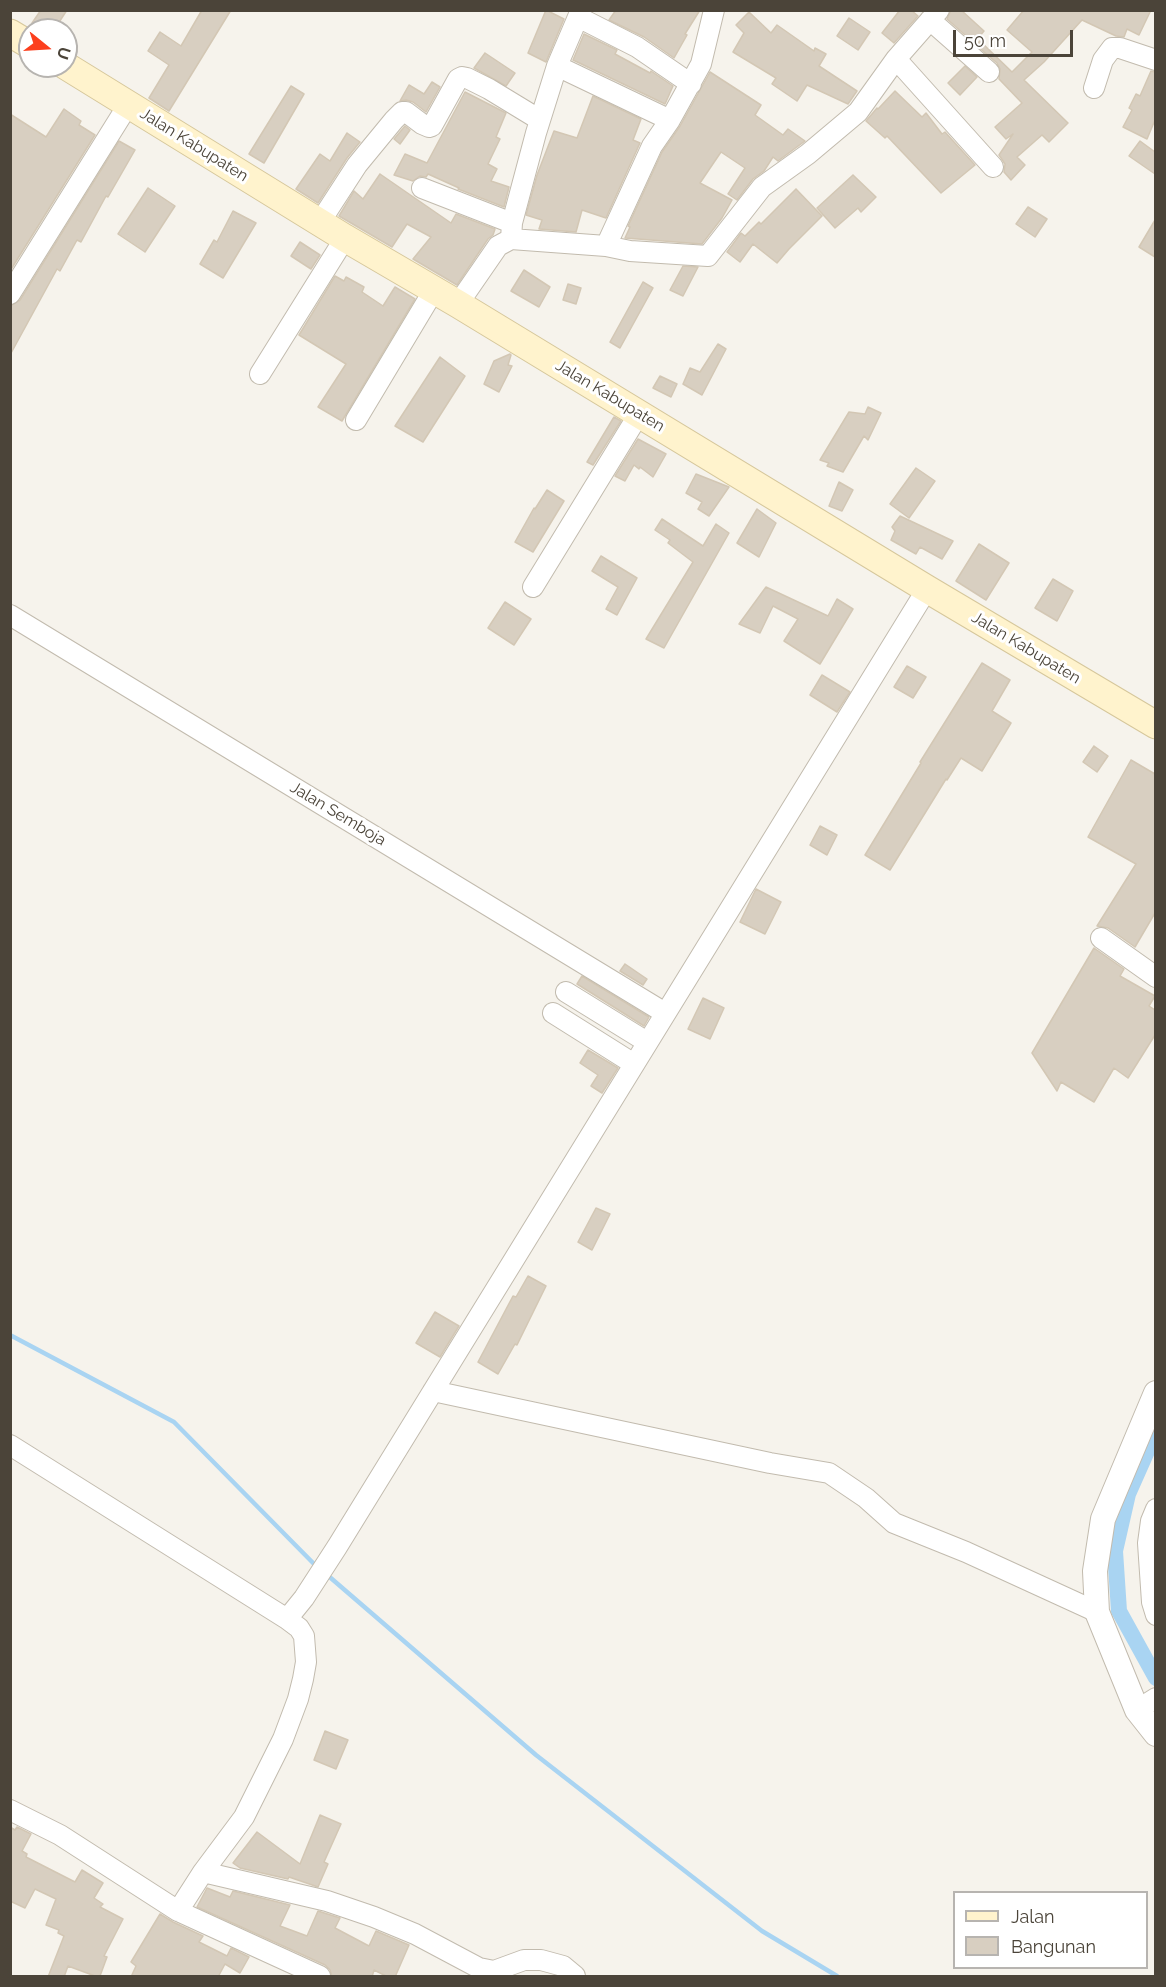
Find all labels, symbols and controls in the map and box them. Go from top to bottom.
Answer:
north arrow [18,18,78,78]
scale bar [956,18,1076,56]
text: 50 m [964,30,1006,51]
text: U [53,44,75,62]
street label: Jalan Kabupaten [136,104,252,186]
street label: Jalan Kabupaten [552,356,668,436]
street label: Jalan Kabupaten [968,608,1084,688]
street label: Jalan Semboja [287,778,389,850]
legend [953,1891,1148,1969]
text: Jalan [1011,1906,1055,1927]
text: Bangunan [1011,1936,1096,1957]

